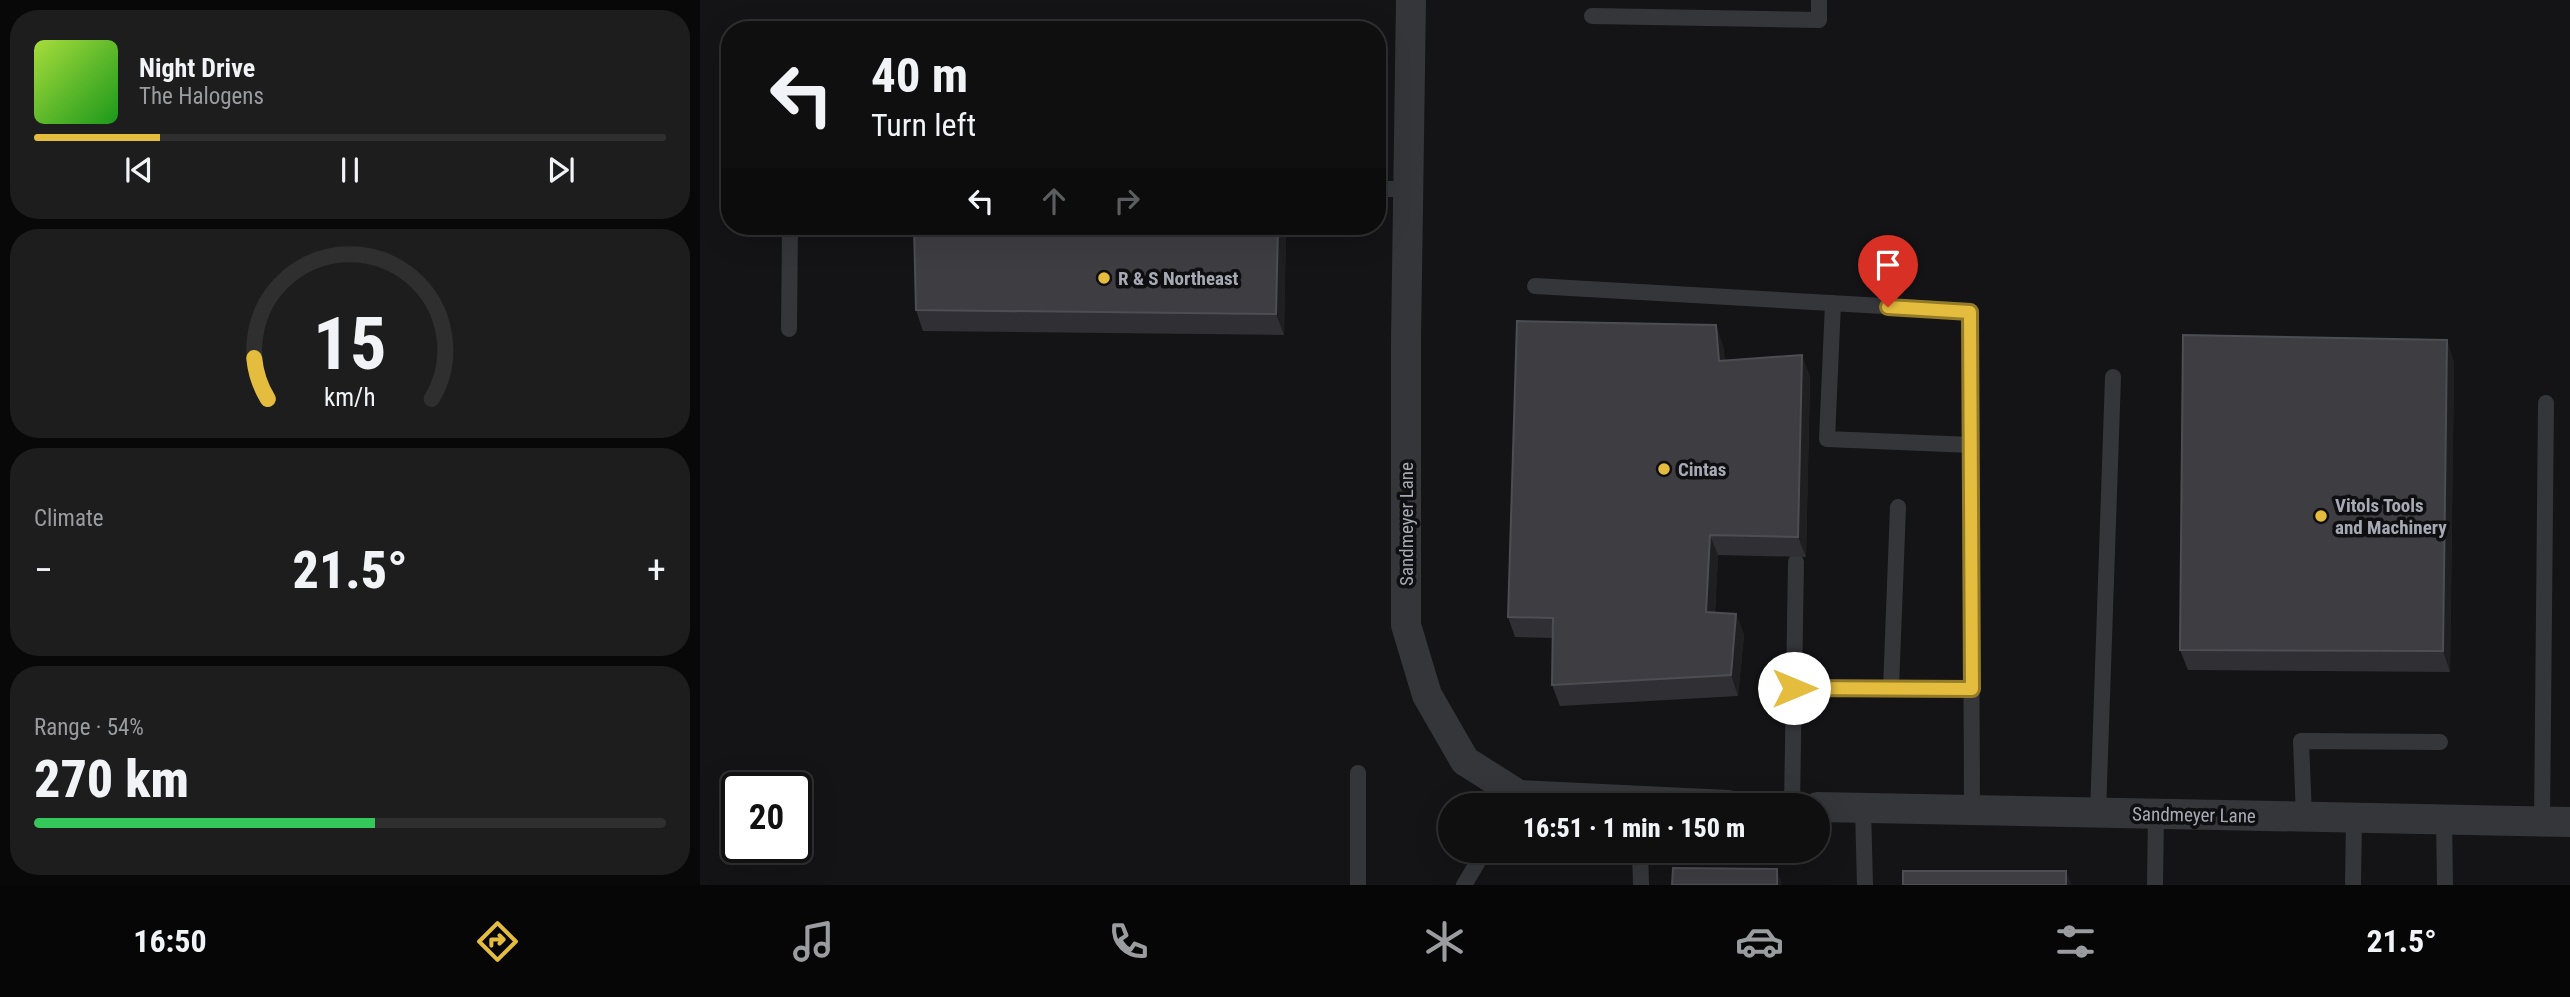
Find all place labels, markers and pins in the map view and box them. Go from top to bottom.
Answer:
pin [1858,235,1918,307]
place label: R & S Northeast [1118,267,1239,290]
marker: R & S Northeast [1096,270,1112,286]
place label: Cintas [1678,458,1726,481]
marker: Cintas [1656,461,1672,477]
place label: Vitols Tools and Machinery [2335,494,2447,539]
marker: Vitols Tools and Machinery [2313,508,2329,524]

